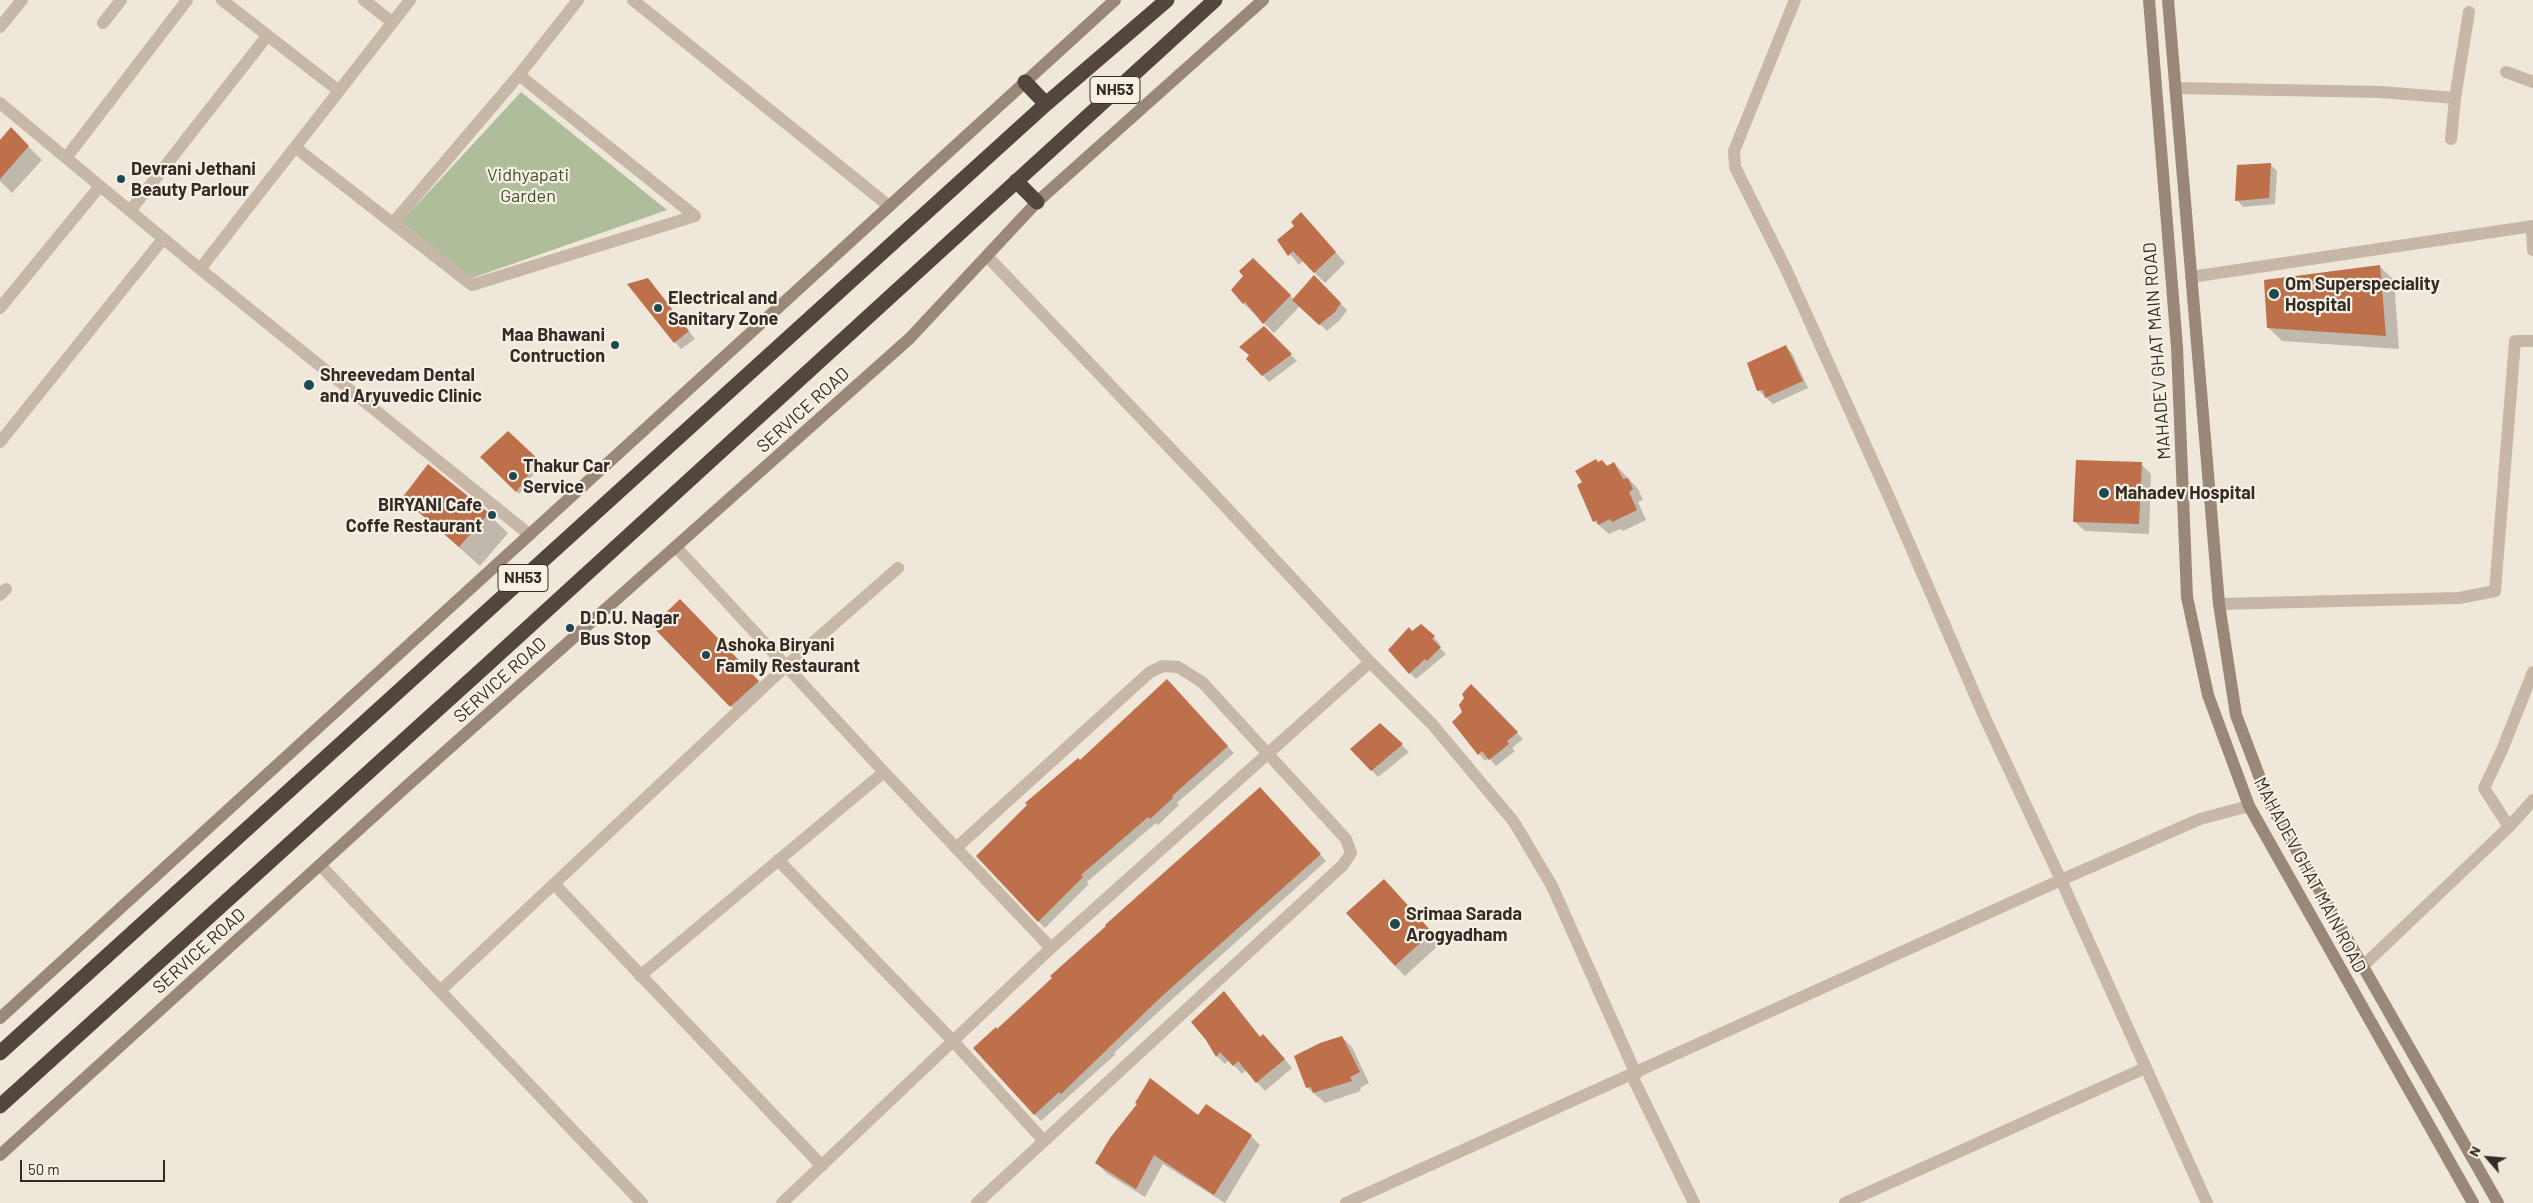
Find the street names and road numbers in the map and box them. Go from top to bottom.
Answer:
road number: NH53 [1090,76,1140,104]
street label: MAHADEV GHAT MAIN ROAD [2139,241,2175,461]
street label: SERVICE ROAD [752,363,854,457]
road number: NH53 [498,564,548,592]
street label: SERVICE ROAD [449,633,551,727]
street label: MAHADEV GHAT MAIN ROAD [2249,774,2371,976]
street label: SERVICE ROAD [148,904,250,998]

